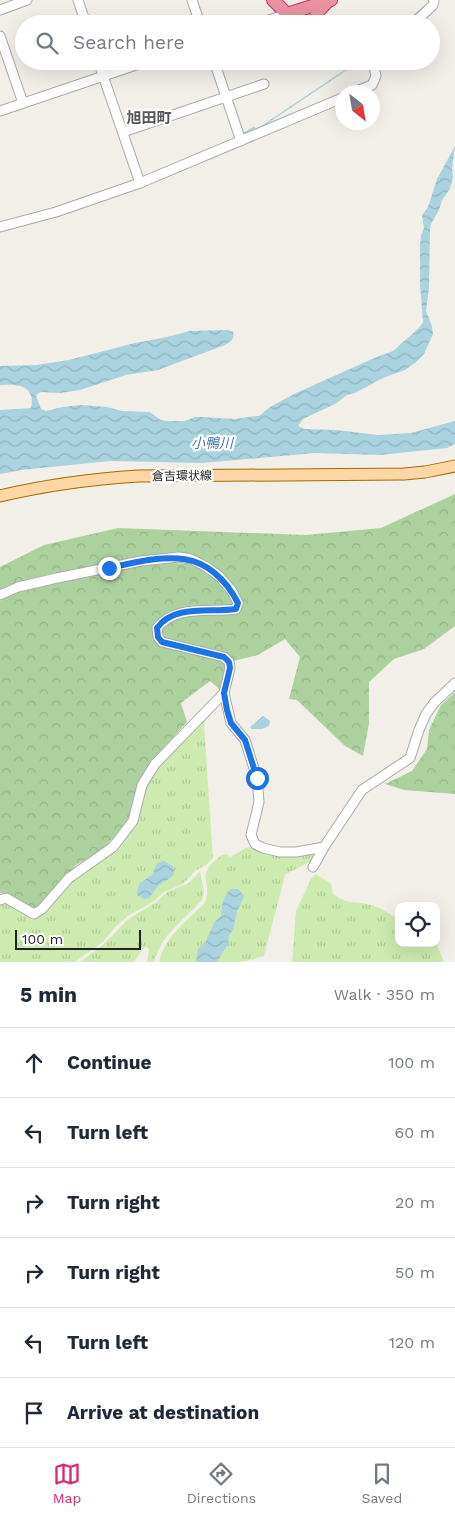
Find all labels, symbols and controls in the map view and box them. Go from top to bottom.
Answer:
search box [15,15,440,70]
icon: search [33,29,61,57]
text: Search here [73,31,184,54]
north arrow [335,85,380,130]
district label: 旭田町 [126,109,172,127]
water label: 小鴨川 [191,435,235,451]
street label: 倉吉環状線 [152,468,212,484]
route end [98,557,121,580]
route start [246,767,269,790]
map controls [395,902,440,947]
button: locate [395,902,440,947]
scale bar [15,927,141,950]
text: 100 m [22,931,63,947]
text: 5 min [20,982,77,1007]
text: Walk · 350 m [334,985,435,1004]
icon: ahead [20,1049,48,1077]
text: Continue [67,1051,151,1074]
text: 100 m [388,1053,435,1072]
icon: left [20,1119,48,1147]
text: Turn left [67,1121,148,1144]
text: 60 m [395,1123,435,1142]
icon: right [20,1189,48,1217]
text: Turn right [67,1191,160,1214]
text: 20 m [395,1193,435,1212]
icon: right [20,1259,48,1287]
text: Turn right [67,1261,160,1284]
text: 50 m [395,1263,435,1282]
icon: left [20,1329,48,1357]
text: Turn left [67,1331,148,1354]
text: 120 m [389,1333,435,1352]
icon: arrive [20,1399,48,1427]
text: Arrive at destination [67,1401,259,1424]
tab: Map [53,1460,81,1506]
tab: Directions [187,1460,256,1506]
tab: Saved [362,1460,402,1506]

